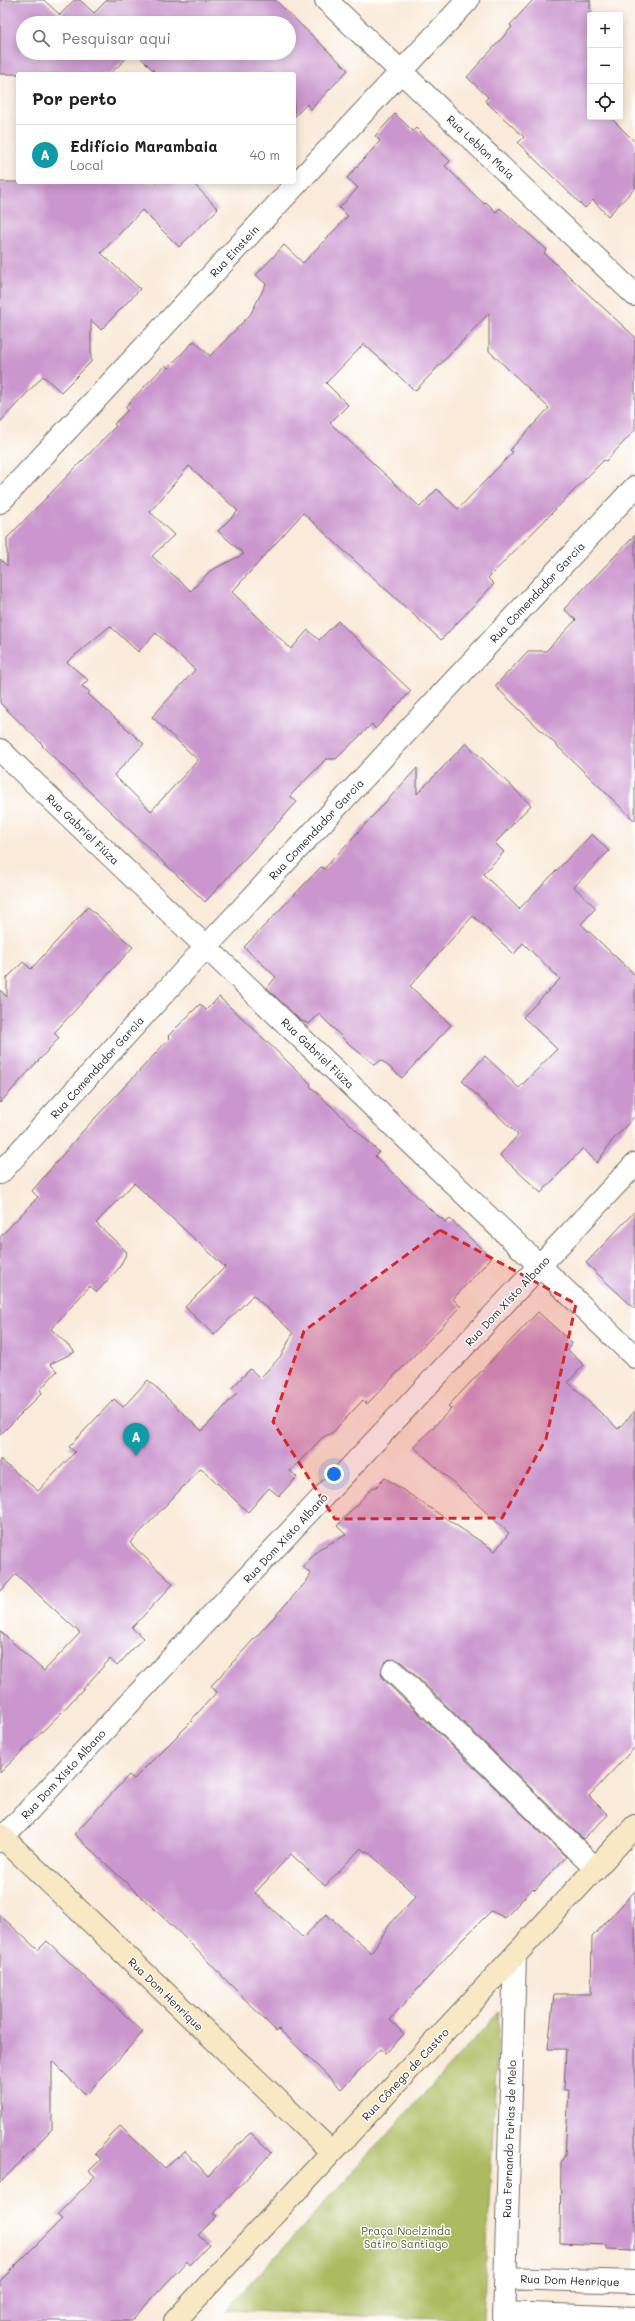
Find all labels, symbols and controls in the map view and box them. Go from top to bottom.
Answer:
map controls [587,12,623,120]
button: + [587,12,623,48]
search box [16,16,296,60]
icon: search [30,27,52,49]
text: Pesquisar aqui [62,28,171,48]
button: − [587,48,623,84]
button: locate [587,84,623,120]
text: Por perto [32,87,116,109]
street label: Rua Leblon Maia [444,112,518,183]
text: Edifício Marambaia [70,136,218,156]
text: A [40,146,50,163]
text: 40 m [250,146,280,163]
text: Local [70,156,104,173]
street label: Rua Einstein [206,222,262,280]
street label: Rua Comendador Garcia [486,538,588,646]
street label: Rua Comendador Garcia [265,775,367,883]
street label: Rua Gabriel Fiúza [43,790,123,868]
street label: Rua Comendador Garcia [47,1012,147,1121]
street label: Rua Gabriel Fiúza [278,1014,358,1092]
street label: Rua Dom Xisto Albano [461,1253,553,1349]
pin: A [123,1423,149,1456]
your location [324,1464,344,1484]
street label: Rua Dom Xisto Albano [239,1490,331,1586]
street label: Rua Dom Xisto Albano [17,1726,109,1822]
street label: Rua Dom Henrique [125,1954,207,2034]
street label: Rua Cônego de Castro [358,2024,452,2124]
street label: Rua Fernando Farias de Melo [499,2059,519,2218]
park label: Praça Noelzinda Sátiro Santiago [361,2223,451,2251]
street label: Rua Dom Henrique [520,2271,620,2289]

